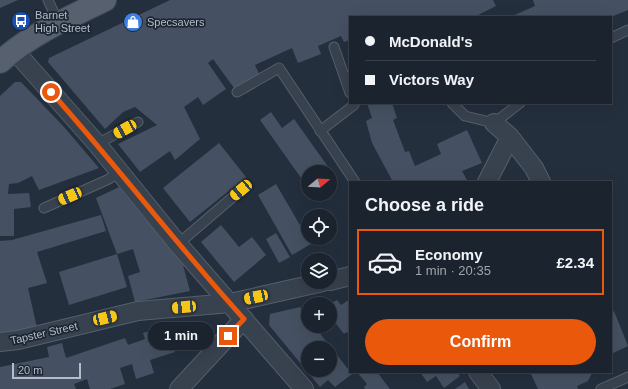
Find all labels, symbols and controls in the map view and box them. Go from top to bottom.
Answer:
place label: Barnet High Street [35,9,90,34]
bus stop icon: Barnet High Street [10,10,32,32]
shop icon: Specsavers [122,11,144,33]
place label: Specsavers [147,16,205,28]
text: McDonald's [389,33,473,50]
text: Victors Way [389,71,474,88]
route start [42,83,60,101]
car [112,118,138,140]
north arrow [301,165,337,201]
map controls [301,165,337,377]
car [228,178,254,202]
car [57,186,83,206]
text: Choose a ride [365,195,484,215]
button: locate [301,209,337,245]
icon: car [367,244,403,280]
text: Economy [415,246,483,263]
button: layers [301,253,337,289]
text: £2.34 [556,254,594,271]
text: 1 min · 20:35 [415,263,491,278]
car [243,289,269,305]
button: + [301,297,337,333]
car [172,300,196,314]
car [92,309,118,327]
street label: Tapster Street [9,319,79,347]
button: Confirm [365,319,596,365]
callout: 1 min [148,322,214,350]
route end [219,327,237,345]
text: 1 min [164,328,198,343]
button: − [301,341,337,377]
scale bar [12,361,81,380]
text: 20 m [18,364,42,376]

